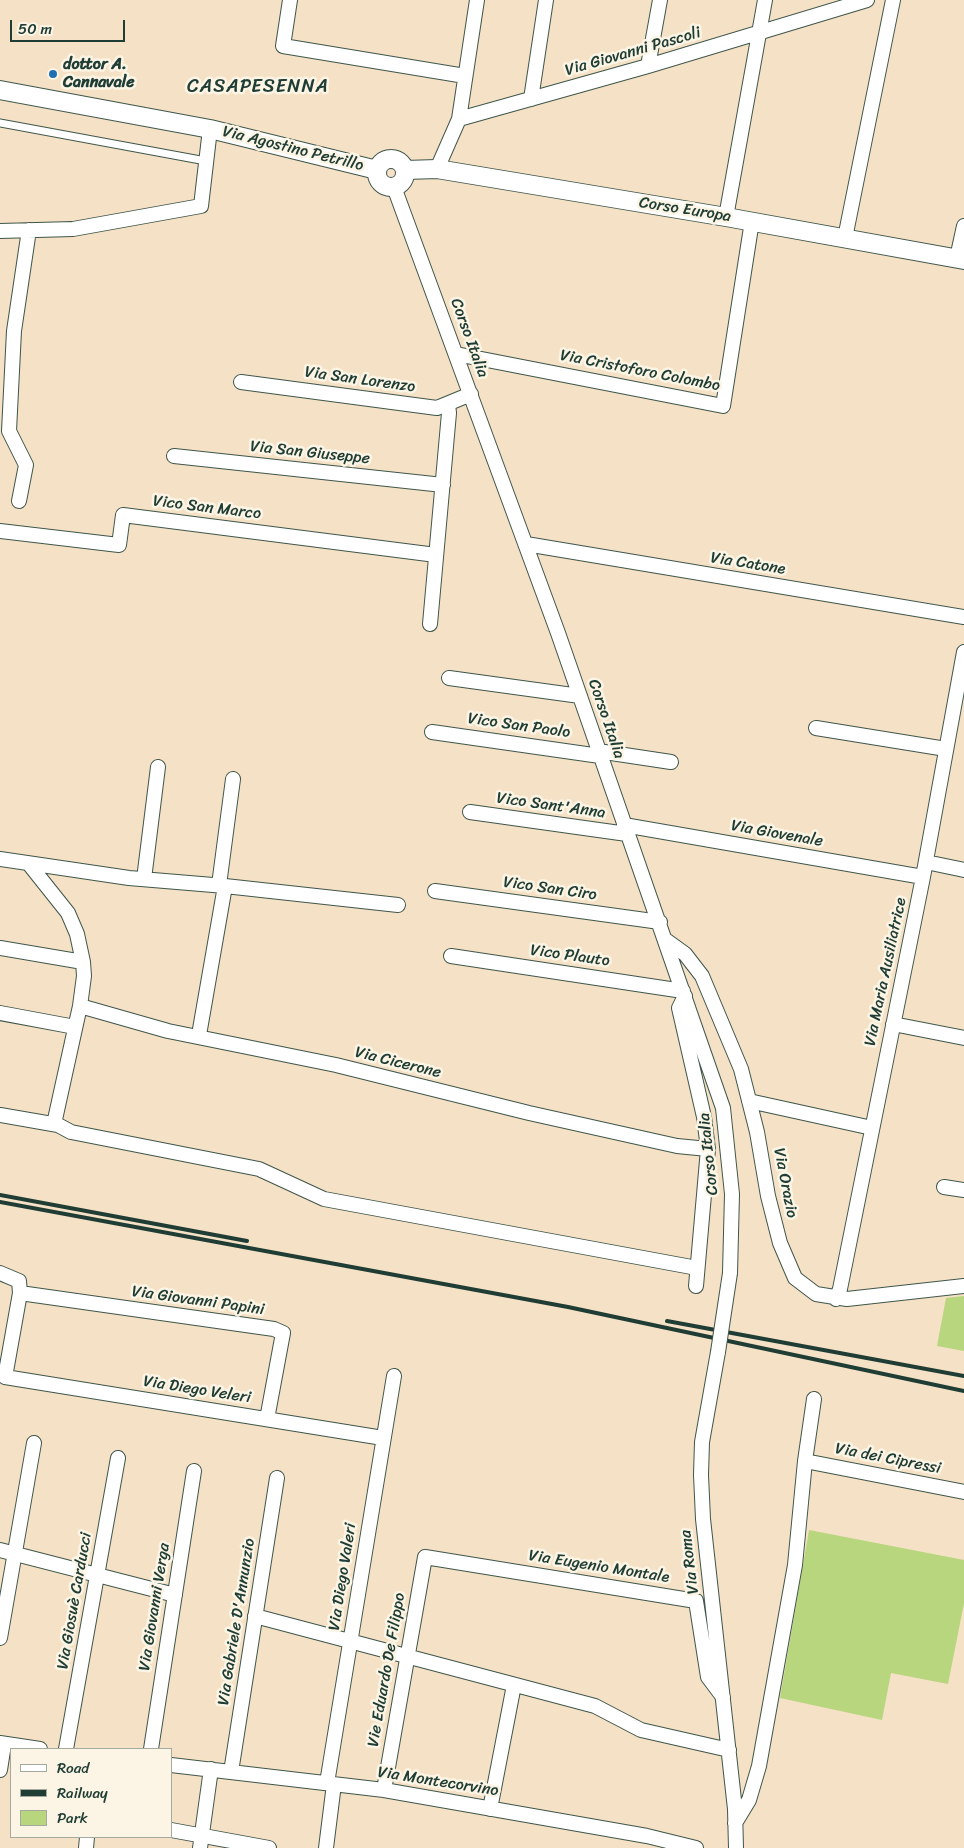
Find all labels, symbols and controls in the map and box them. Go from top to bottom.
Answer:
scale bar [12,10,128,42]
text: 50 m [18,16,52,42]
street label: Via Giovanni Pascoli [563,23,703,81]
place label: dottor A. Cannavale [63,55,135,93]
marker: dottor A. Cannavale [47,68,59,80]
district label: CASAPESENNA [185,76,331,98]
street label: Via Agostino Petrillo [220,122,366,176]
street label: Corso Europa [638,193,732,227]
street label: Corso Italia [446,296,492,380]
street label: Via Cristoforo Colombo [558,346,722,396]
street label: Via San Lorenzo [303,363,417,397]
street label: Via San Giuseppe [249,437,371,469]
street label: Vico San Marco [152,492,262,524]
street label: Via Catone [709,549,787,579]
street label: Corso Italia [583,677,629,761]
street label: Vico San Paolo [466,709,572,743]
street label: Vico Sant'Anna [495,789,607,823]
street label: Via Giovenale [729,816,825,852]
street label: Vico San Ciro [502,873,598,905]
street label: Via Maria Ausiliatrice [861,896,911,1048]
street label: Vico Plauto [529,941,611,971]
street label: Via Cicerone [353,1043,443,1083]
street label: Corso Italia [695,1112,723,1196]
street label: Via Orazio [769,1146,801,1220]
street label: Via Giovanni Papini [130,1282,266,1320]
street label: Via Diego Veleri [142,1372,252,1408]
street label: Via dei Cipressi [833,1439,943,1479]
street label: Via Diego Valeri [325,1522,361,1632]
street label: Via Roma [677,1529,703,1595]
street label: Via Giosuè Carducci [53,1531,97,1671]
street label: Via Gabriele D'Annunzio [214,1537,260,1707]
street label: Via Giovanni Verga [135,1542,175,1672]
street label: Via Eugenio Montale [527,1546,671,1588]
street label: Vie Eduardo De Filippo [364,1591,410,1749]
legend [10,1748,172,1838]
text: Road [57,1755,89,1781]
street label: Via Montecorvino [376,1763,500,1801]
text: Railway [57,1780,108,1806]
text: Park [57,1805,88,1831]

